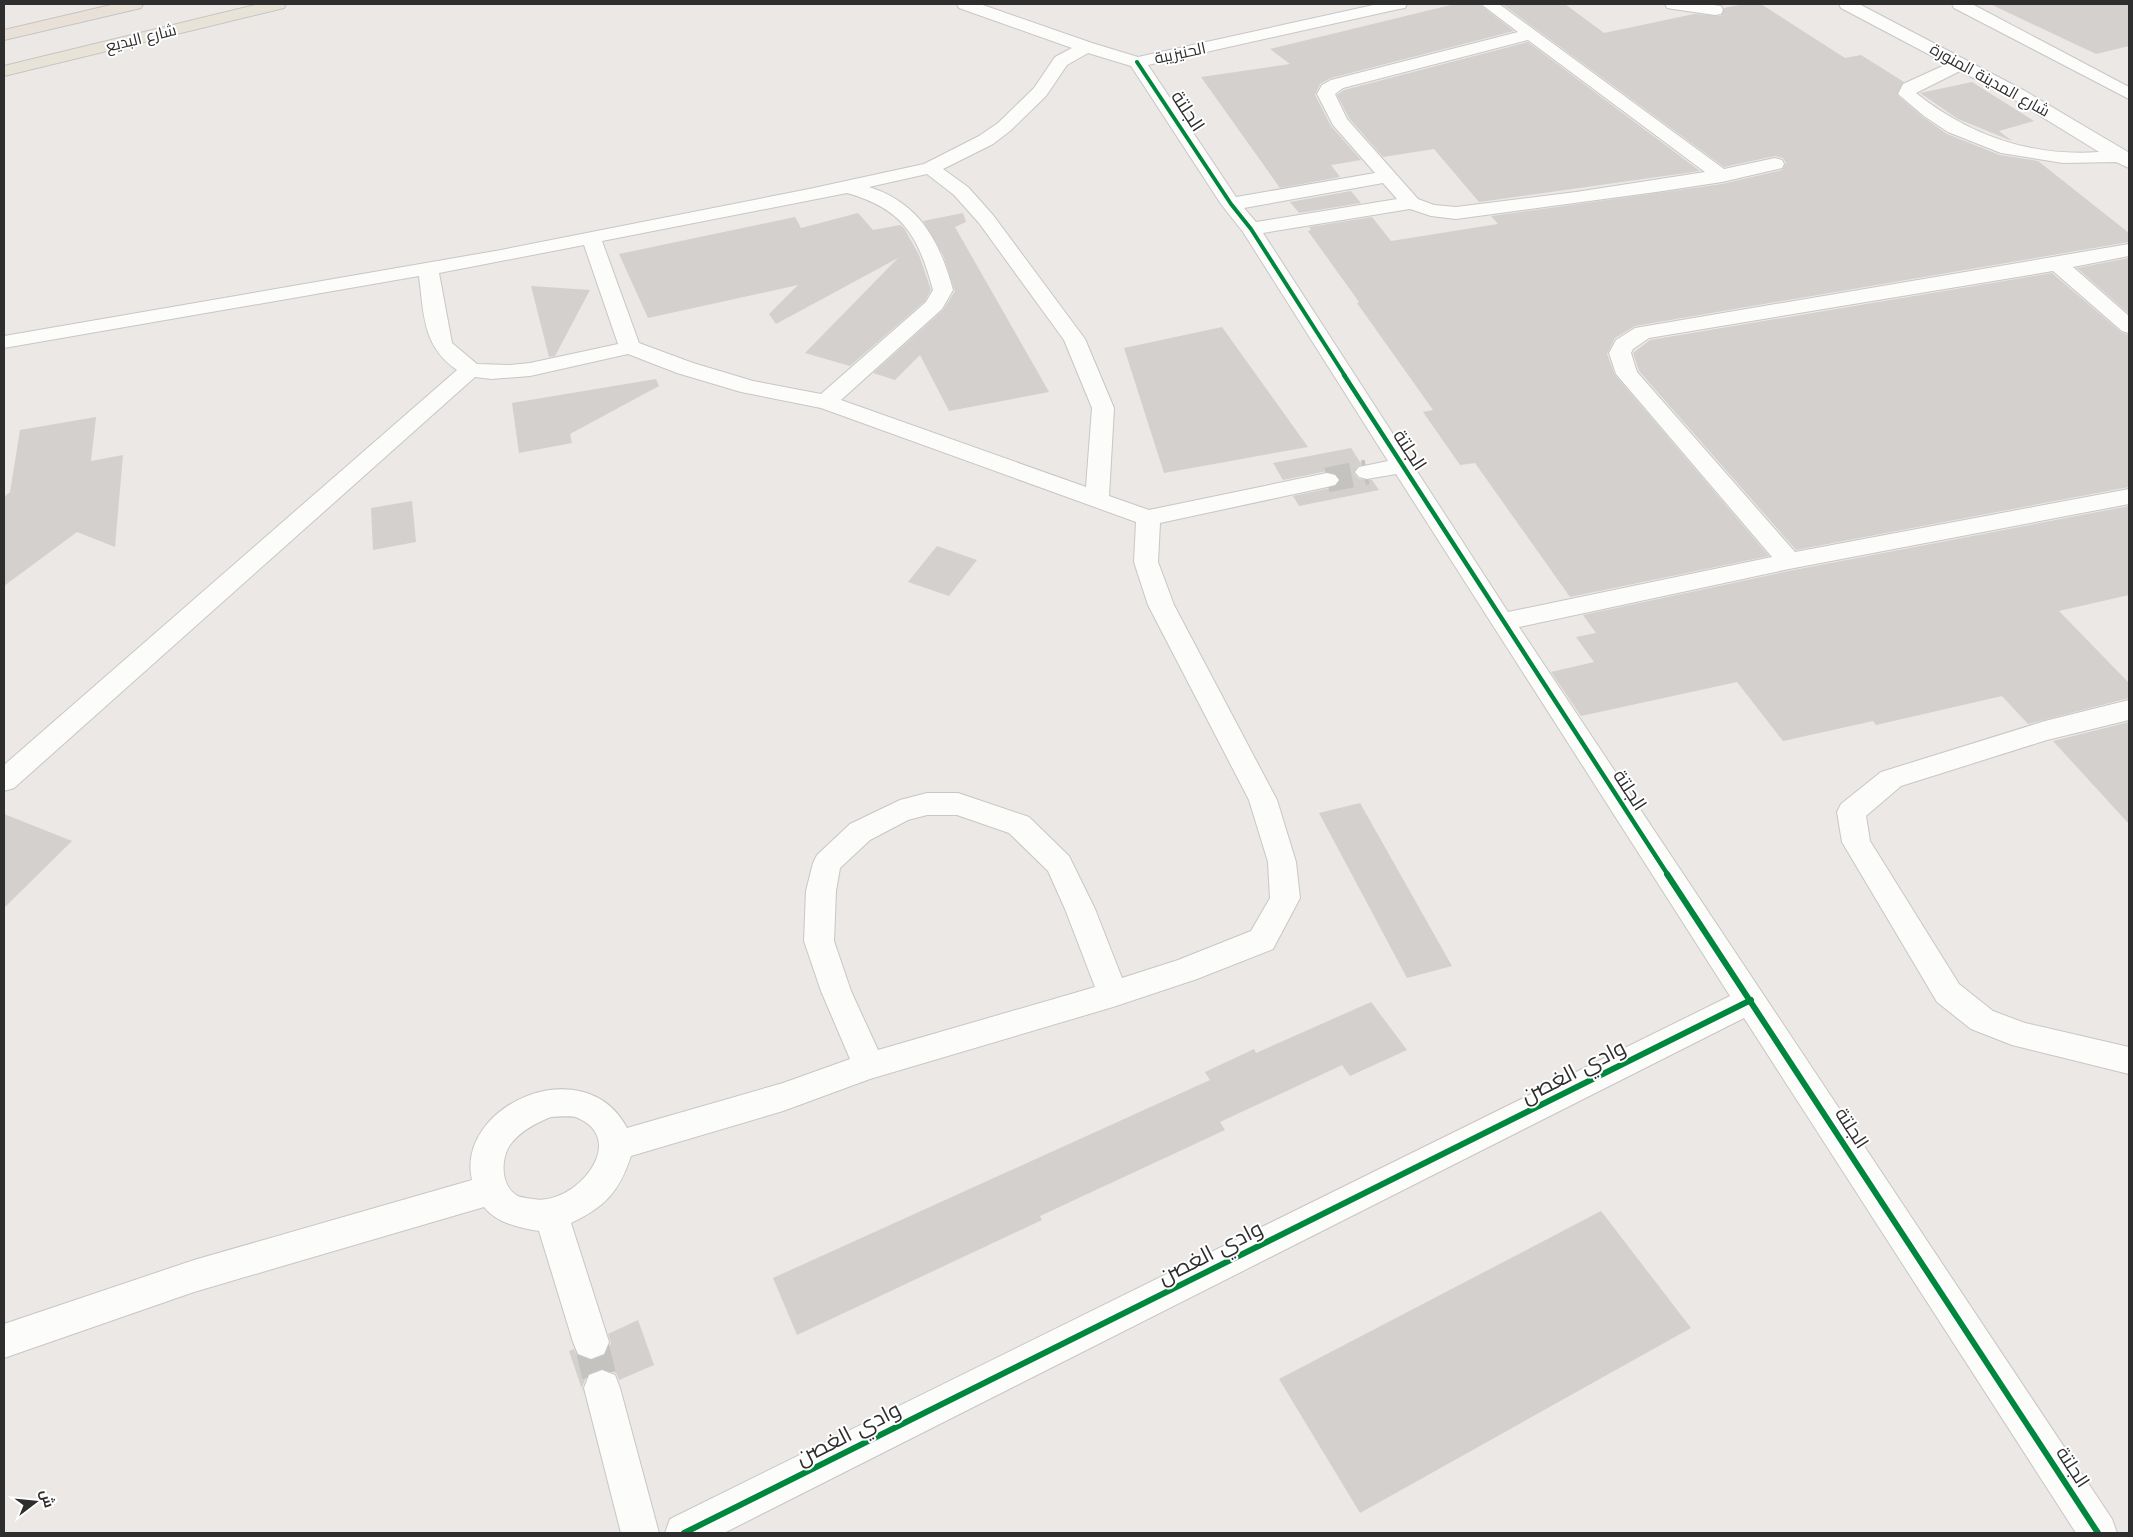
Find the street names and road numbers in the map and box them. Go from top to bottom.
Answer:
street label: شارع البديع [103,18,179,58]
street label: الحنيزيبة [1152,36,1208,70]
street label: شارع المدينة المنورة [1926,37,2054,123]
street label: الجلتة [1165,85,1211,137]
street label: الجلتة [1387,424,1433,476]
street label: الجلتة [1607,764,1653,816]
street label: وادي الغصن [1515,1031,1632,1112]
street label: الجلتة [1829,1102,1875,1154]
street label: وادي الغصن [1152,1212,1269,1293]
street label: وادي الغصن [790,1393,907,1474]
street label: الجلتة [2050,1441,2096,1493]

